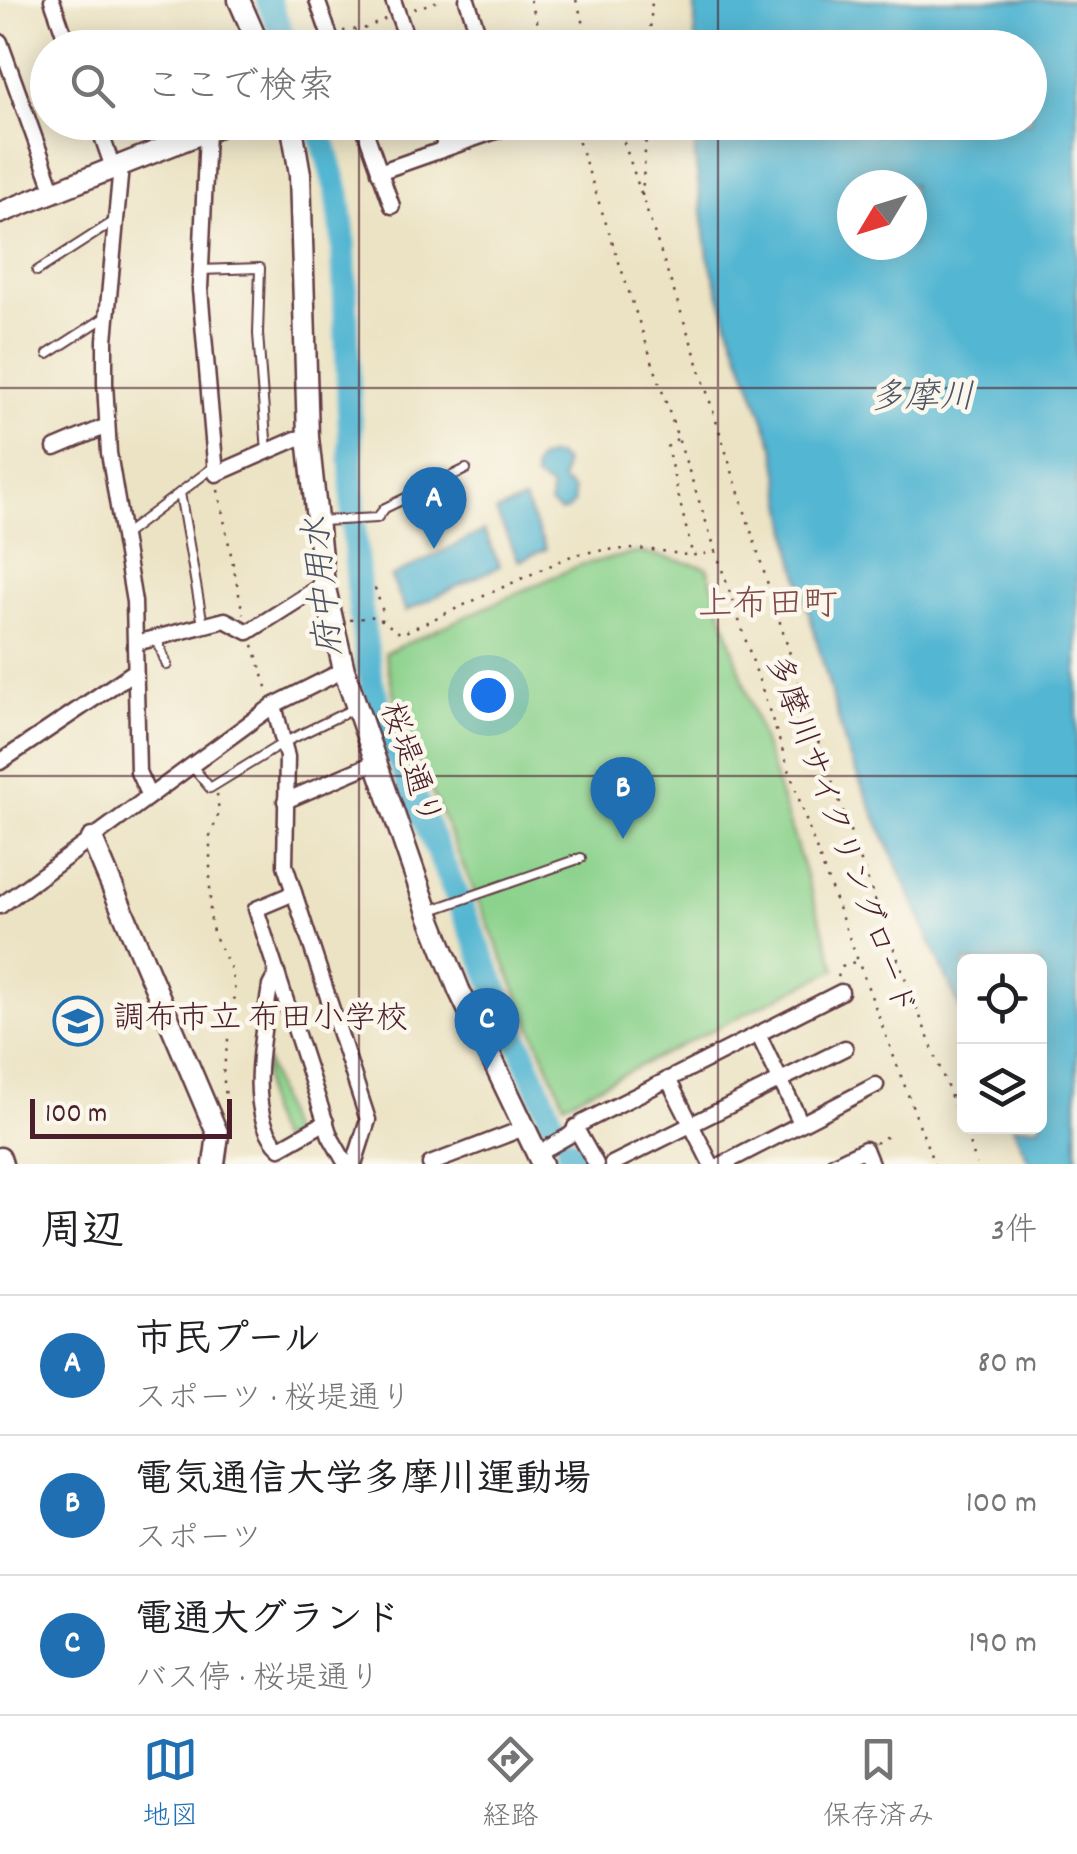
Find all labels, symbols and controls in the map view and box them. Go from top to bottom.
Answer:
search box [30,30,1047,140]
icon: search [65,58,120,113]
text: ここで検索 [145,62,335,117]
north arrow [837,170,927,260]
water label: 多摩川 [869,375,975,425]
pin: A [402,466,466,549]
water label: 府中用水 [294,514,358,658]
district label: 上布田町 [698,582,838,632]
street label: 多摩川サイクリングロード [751,649,925,1023]
your location [463,670,514,721]
street label: 桜堤通り [365,697,451,833]
pin: B [590,756,656,839]
map controls [957,954,1047,1134]
button: locate [957,954,1047,1044]
pin: C [454,988,520,1070]
school or university icon: 調布市立 布田小学校 [52,995,104,1047]
place label: 調布市立 布田小学校 [113,998,408,1044]
button: layers [957,1044,1047,1134]
scale bar [30,1094,232,1138]
text: 100 m [45,1096,107,1136]
text: 周辺 [40,1205,124,1265]
text: 3件 [991,1210,1037,1256]
text: 市民プール [135,1315,321,1370]
text: A [64,1342,81,1388]
text: 80 m [977,1342,1037,1388]
text: スポーツ · 桜堤通り [135,1378,412,1424]
text: 電気通信大学多摩川運動場 [135,1455,591,1510]
text: B [65,1482,80,1528]
text: 100 m [966,1482,1037,1528]
text: スポーツ [135,1518,262,1564]
text: 電通大グランド [135,1595,401,1650]
text: C [65,1622,80,1668]
text: 190 m [969,1622,1037,1668]
text: バス停 · 桜堤通り [135,1658,381,1704]
tab: 地図 [142,1732,198,1839]
tab: 経路 [482,1732,539,1839]
tab: 保存済み [823,1732,935,1839]

